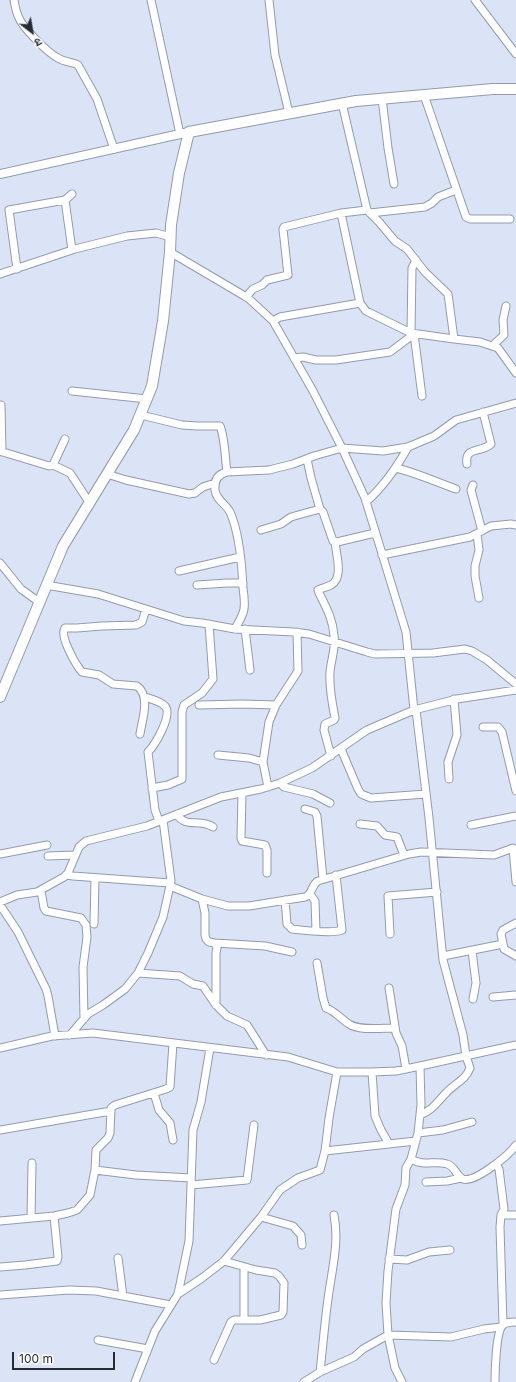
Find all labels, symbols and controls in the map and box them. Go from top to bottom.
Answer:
north arrow [12,12,52,52]
text: उ [32,35,45,50]
scale bar [14,1344,117,1370]
text: 100 m [19,1351,53,1366]

